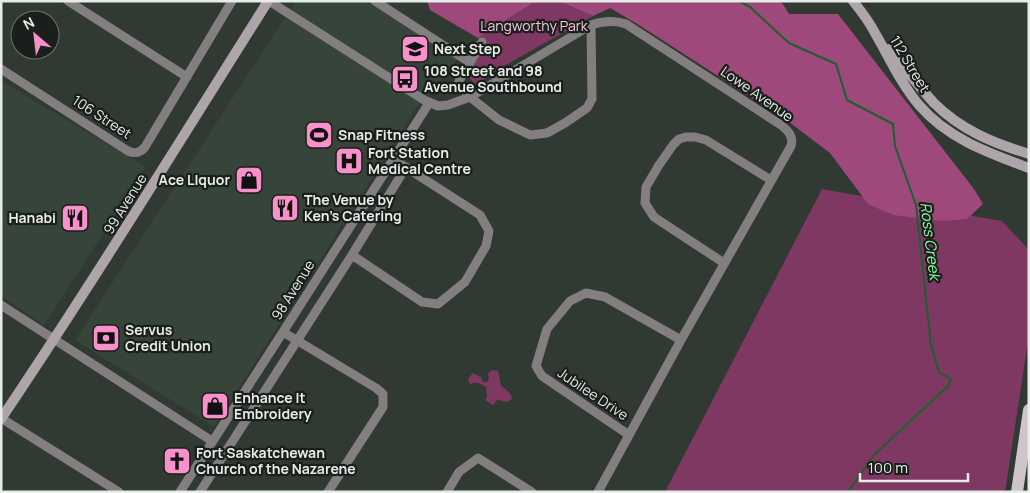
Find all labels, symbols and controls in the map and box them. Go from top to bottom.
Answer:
north arrow [10,10,60,60]
text: N [20,12,38,34]
park label: Langworthy Park [480,16,589,35]
street label: 112 Street [886,32,935,96]
school or university icon: Next Step [400,34,430,64]
place label: Next Step [434,39,501,58]
place label: 108 Street and 98 Avenue Southbound [424,61,562,96]
street label: Lowe Avenue [717,62,797,126]
bus stop icon: 108 Street and 98 Avenue Southbound [390,64,420,94]
street label: 106 Street [69,90,136,143]
sports icon: Snap Fitness [304,120,334,150]
place label: Snap Fitness [338,125,425,144]
place label: Fort Station Medical Centre [368,143,471,178]
hospital icon: Fort Station Medical Centre [334,146,364,176]
shop icon: Ace LIquor [234,165,264,195]
street label: 99 Avenue [98,170,151,238]
place label: Ace LIquor [159,170,230,189]
place label: The Venue by Ken’s Catering [304,190,402,225]
restaurant icon: The Venue by Ken’s Catering [270,193,300,223]
water label: Ross Creek [915,201,946,283]
restaurant icon: Hanabi [60,203,90,233]
place label: Hanabi [8,208,56,227]
street label: 98 Avenue [267,256,319,323]
place label: Servus Credit Union [125,320,211,355]
bank icon: Servus Credit Union [91,323,121,353]
street label: Jubilee Drive [554,363,632,424]
place label: Enhance It Embroidery [234,388,312,423]
shop icon: Enhance It Embroidery [200,391,230,421]
place label: Fort Saskatchewan Church of the Nazarene [196,443,356,478]
church icon: Fort Saskatchewan Church of the Nazarene [162,446,192,476]
scale bar [860,450,968,482]
text: 100 m [868,457,908,478]

